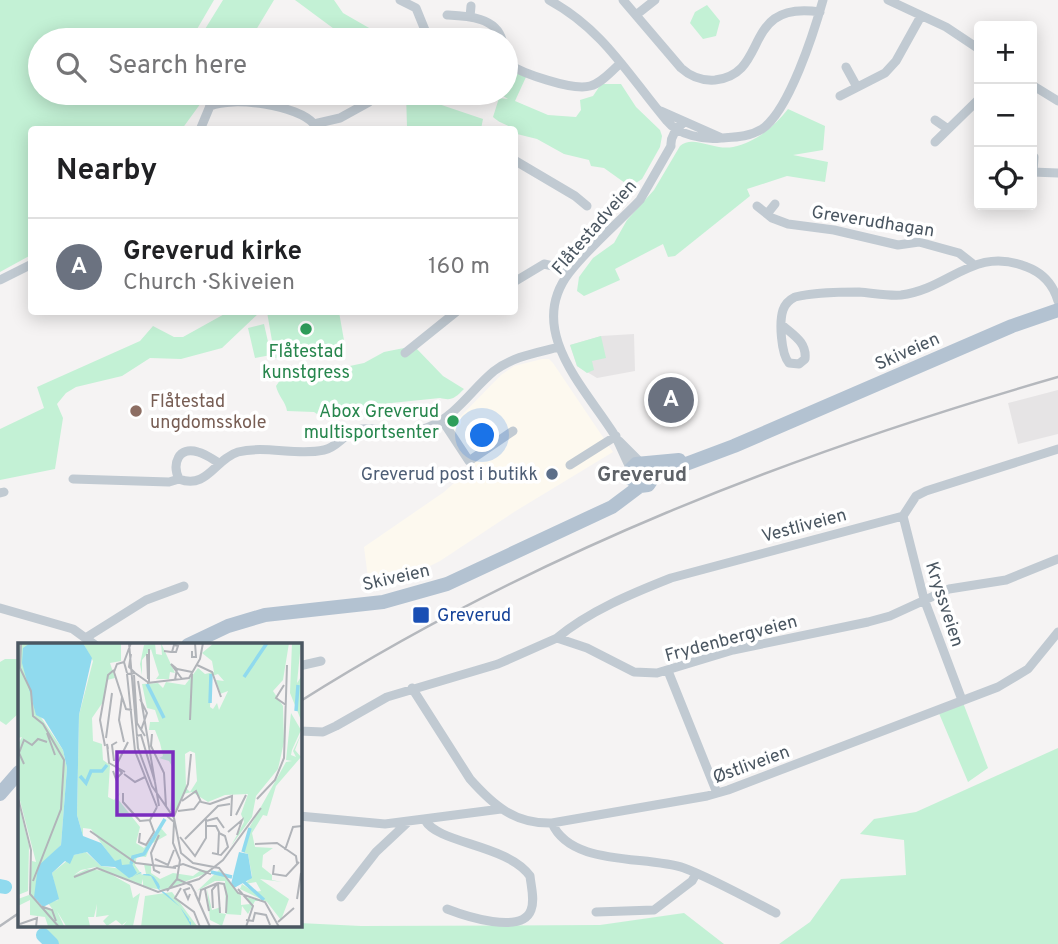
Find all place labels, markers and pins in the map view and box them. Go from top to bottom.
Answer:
marker: Flåtestad kunstgress [298,321,314,337]
place label: Flåtestad kunstgress [262,341,350,385]
pin: A [648,374,694,426]
place label: Flåtestad ungdomsskole [150,391,266,435]
place label: Abox Greverud multisportsenter [304,401,439,445]
marker: Flåtestad ungdomsskole [128,403,144,419]
marker: Abox Greverud multisportsenter [445,413,461,429]
place label: Greverud post i butikk [361,464,538,487]
marker: Greverud post i butikk [544,466,560,482]
marker: Greverud [411,605,431,625]
place label: Greverud [437,605,511,628]

